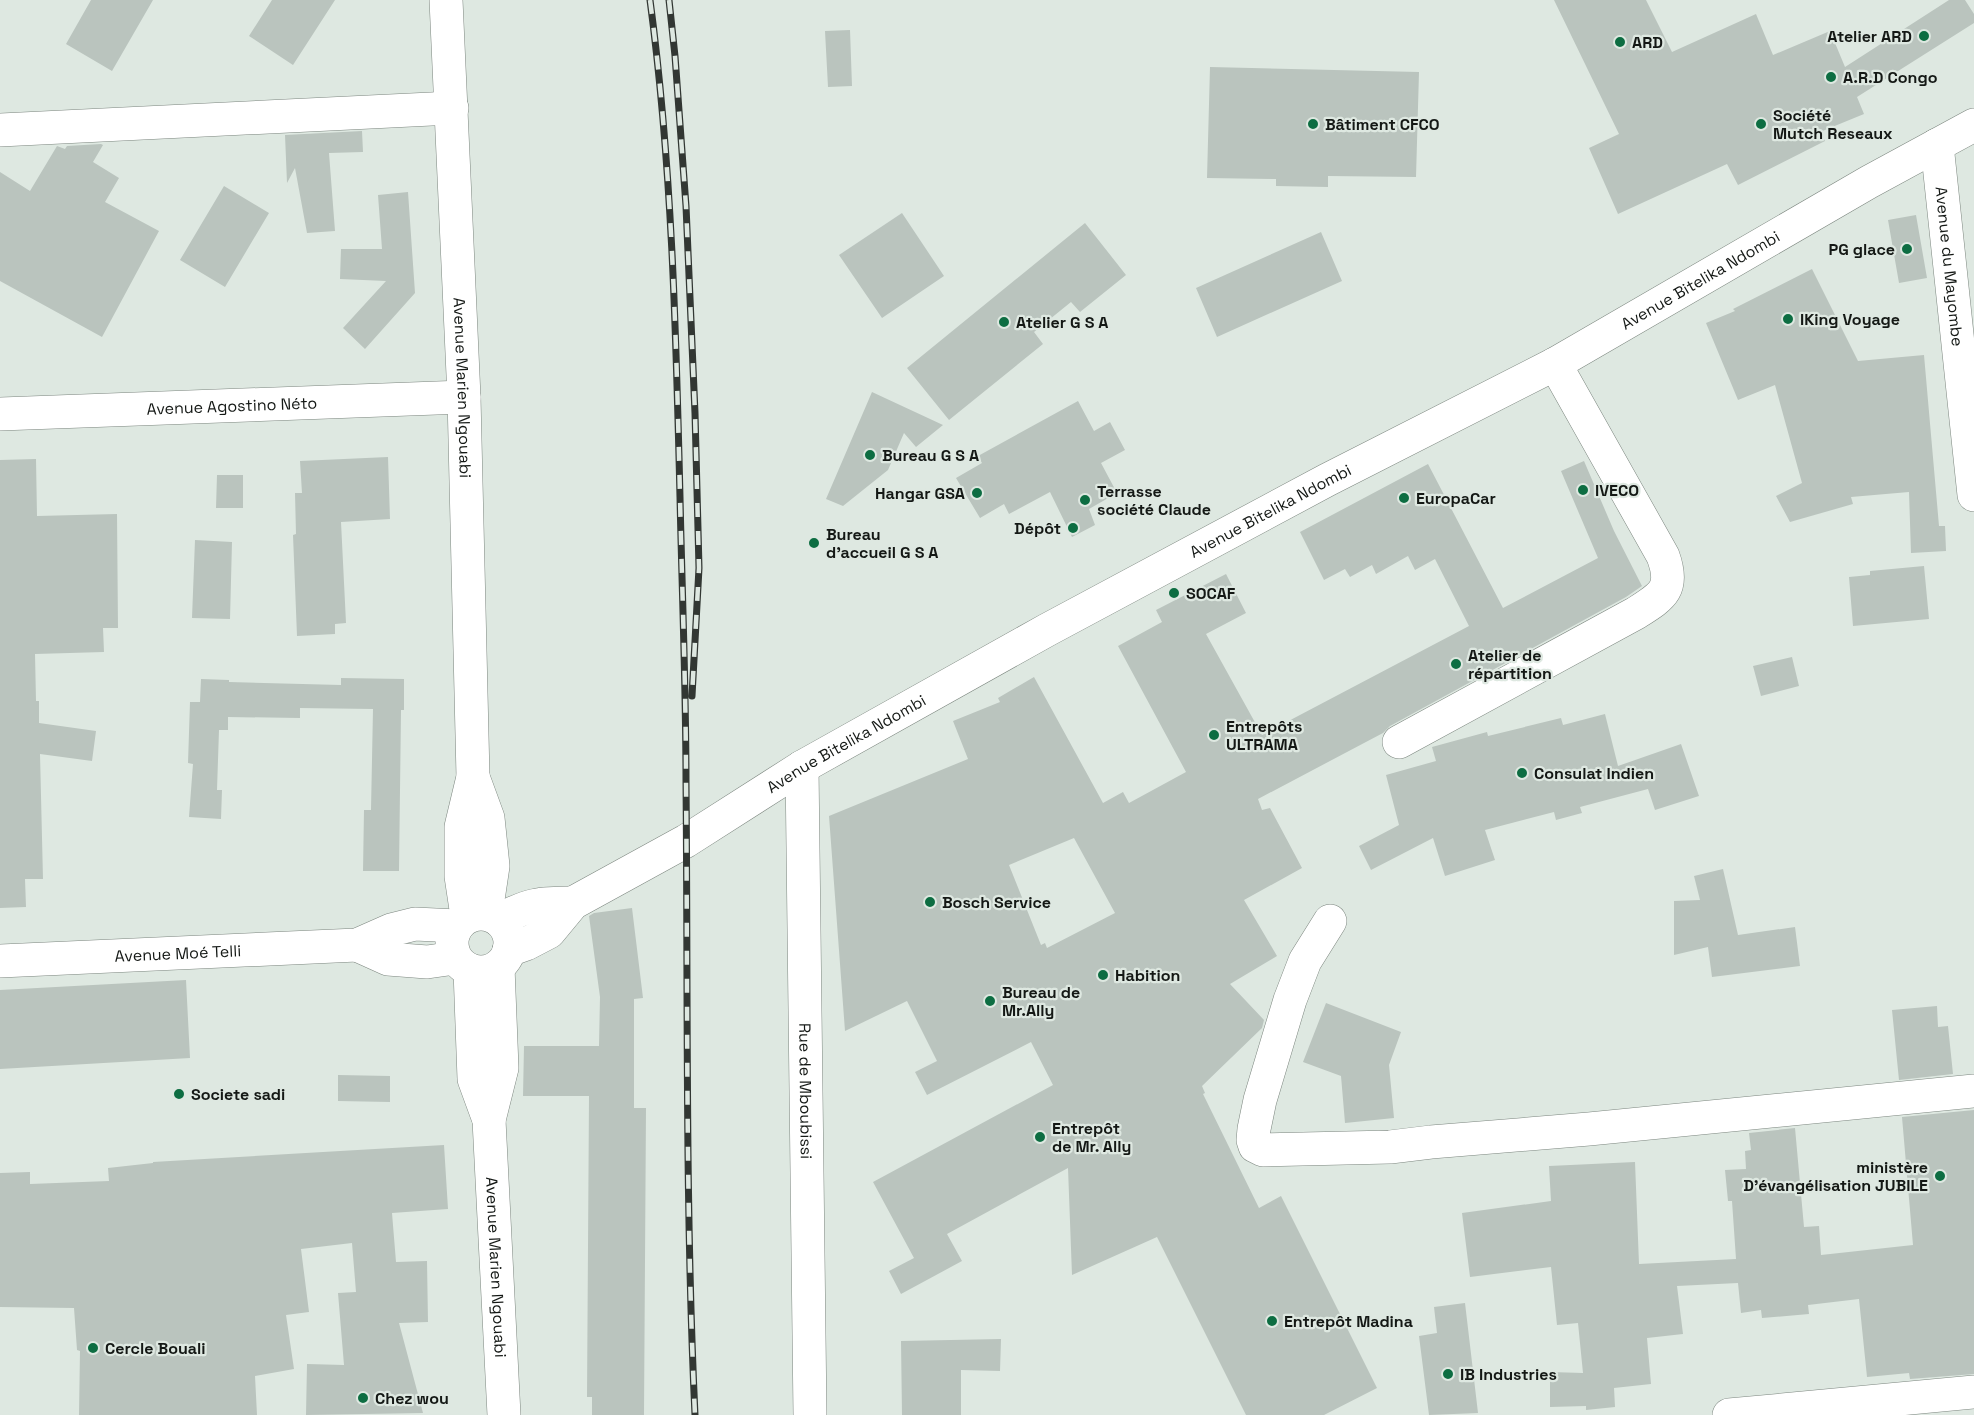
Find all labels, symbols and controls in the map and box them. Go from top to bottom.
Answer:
place label: Atelier ARD [1827,26,1912,47]
marker: Atelier ARD [1917,29,1931,43]
place label: ARD [1632,32,1663,53]
marker: ARD [1613,35,1627,49]
place label: A.R.D Congo [1843,67,1938,88]
marker: A.R.D Congo [1824,70,1838,84]
place label: Société Mutch Reseaux [1773,105,1893,144]
place label: Bâtiment CFCO [1325,114,1440,135]
marker: Bâtiment CFCO [1306,117,1320,131]
marker: Société Mutch Reseaux [1754,117,1768,131]
street label: Avenue du Mayombe [1931,185,1969,347]
street label: Avenue Bitelika Ndombi [1617,226,1783,334]
place label: PG glace [1829,239,1895,260]
marker: PG glace [1900,242,1914,256]
street label: Avenue Marien Ngouabi [449,297,476,478]
place label: IKing Voyage [1800,309,1900,330]
place label: Atelier G S A [1016,312,1108,333]
marker: IKing Voyage [1781,312,1795,326]
marker: Atelier G S A [997,315,1011,329]
street label: Avenue Agostino Néto [146,392,318,419]
place label: Bureau G S A [882,445,979,466]
marker: Bureau G S A [863,448,877,462]
street label: Avenue Bitelika Ndombi [1186,459,1355,562]
place label: IVECO [1595,480,1639,501]
place label: Terrasse société Claude [1097,481,1211,520]
place label: Hangar GSA [875,483,965,504]
marker: IVECO [1576,483,1590,497]
marker: Hangar GSA [970,486,984,500]
place label: EuropaCar [1416,488,1496,509]
marker: EuropaCar [1397,491,1411,505]
marker: Terrasse société Claude [1078,493,1092,507]
place label: Dépôt [1014,518,1061,539]
marker: Dépôt [1066,521,1080,535]
place label: Bureau d'accueil G S A [826,524,938,563]
marker: Bureau d'accueil G S A [807,536,821,550]
place label: SOCAF [1186,583,1236,604]
marker: SOCAF [1167,586,1181,600]
place label: Atelier de répartition [1468,645,1552,684]
marker: Atelier de répartition [1449,657,1463,671]
street label: Avenue Bitelika Ndombi [762,690,929,797]
place label: Entrepôts ULTRAMA [1226,716,1303,755]
marker: Entrepôts ULTRAMA [1207,728,1221,742]
place label: Consulat Indien [1534,763,1654,784]
marker: Consulat Indien [1515,766,1529,780]
place label: Bosch Service [942,892,1051,913]
marker: Bosch Service [923,895,937,909]
street label: Avenue Moé Telli [114,940,242,966]
place label: Habition [1115,965,1180,986]
marker: Habition [1096,968,1110,982]
place label: Bureau de Mr.Ally [1002,982,1080,1021]
marker: Bureau de Mr.Ally [983,994,997,1008]
street label: Rue de Mboubissi [795,1023,817,1159]
place label: Societe sadi [191,1084,285,1105]
marker: Societe sadi [172,1087,186,1101]
place label: Entrepôt de Mr. Ally [1052,1118,1131,1157]
marker: Entrepôt de Mr. Ally [1033,1130,1047,1144]
place label: ministère D'évangélisation JUBILE [1743,1157,1928,1196]
marker: ministère D'évangélisation JUBILE [1933,1169,1947,1183]
street label: Avenue Marien Ngouabi [481,1176,512,1358]
place label: Entrepôt Madina [1284,1311,1413,1332]
marker: Entrepôt Madina [1265,1314,1279,1328]
place label: Cercle Bouali [105,1338,206,1359]
marker: Cercle Bouali [86,1341,100,1355]
place label: IB Industries [1460,1364,1557,1385]
marker: IB Industries [1441,1367,1455,1381]
place label: Chez wou [375,1388,449,1409]
marker: Chez wou [356,1391,370,1405]

